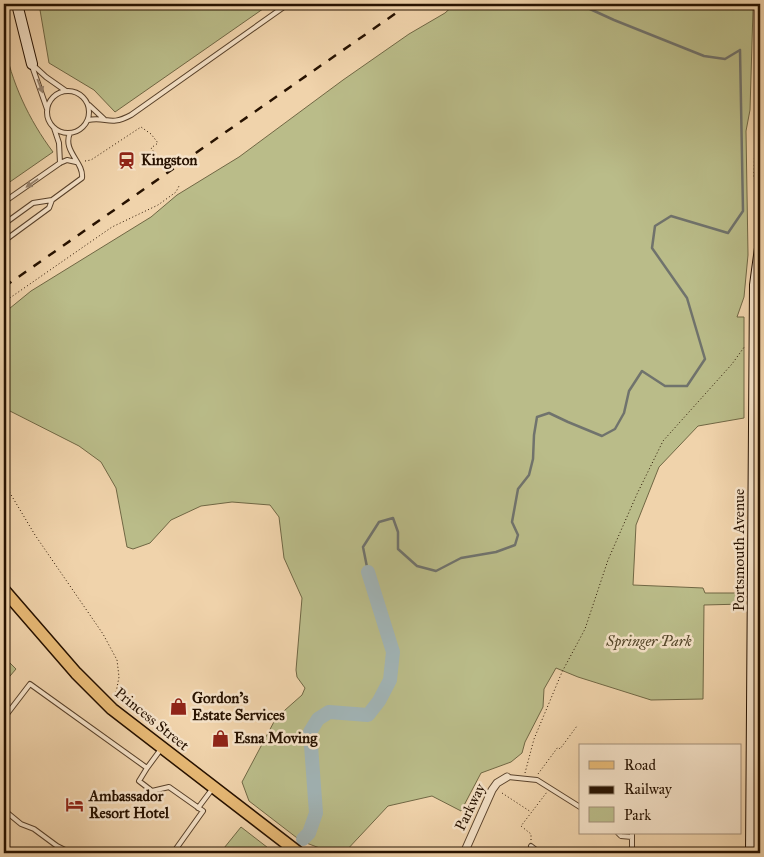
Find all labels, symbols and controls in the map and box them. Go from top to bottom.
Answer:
one-way arrow [36,79,44,94]
station icon: Kingston [117,150,137,170]
place label: Kingston [141,151,198,170]
one-way arrow [25,178,39,188]
street label: Portsmouth Avenue [730,489,748,611]
park label: Springer Park [605,632,692,651]
street label: Princess Street [111,684,193,755]
place label: Gordon's Estate Services [192,689,285,724]
shop icon: Gordon's Estate Services [168,697,188,717]
shop icon: Esna Moving [210,728,230,748]
place label: Esna Moving [234,729,318,748]
legend [579,744,742,834]
text: Road [624,756,656,774]
street label: Parkway [451,780,489,833]
text: Railway [624,780,673,798]
place label: Ambassador Resort Hotel [88,787,170,822]
hotel icon: Ambassador Resort Hotel [65,795,85,815]
text: Park [624,806,651,824]

